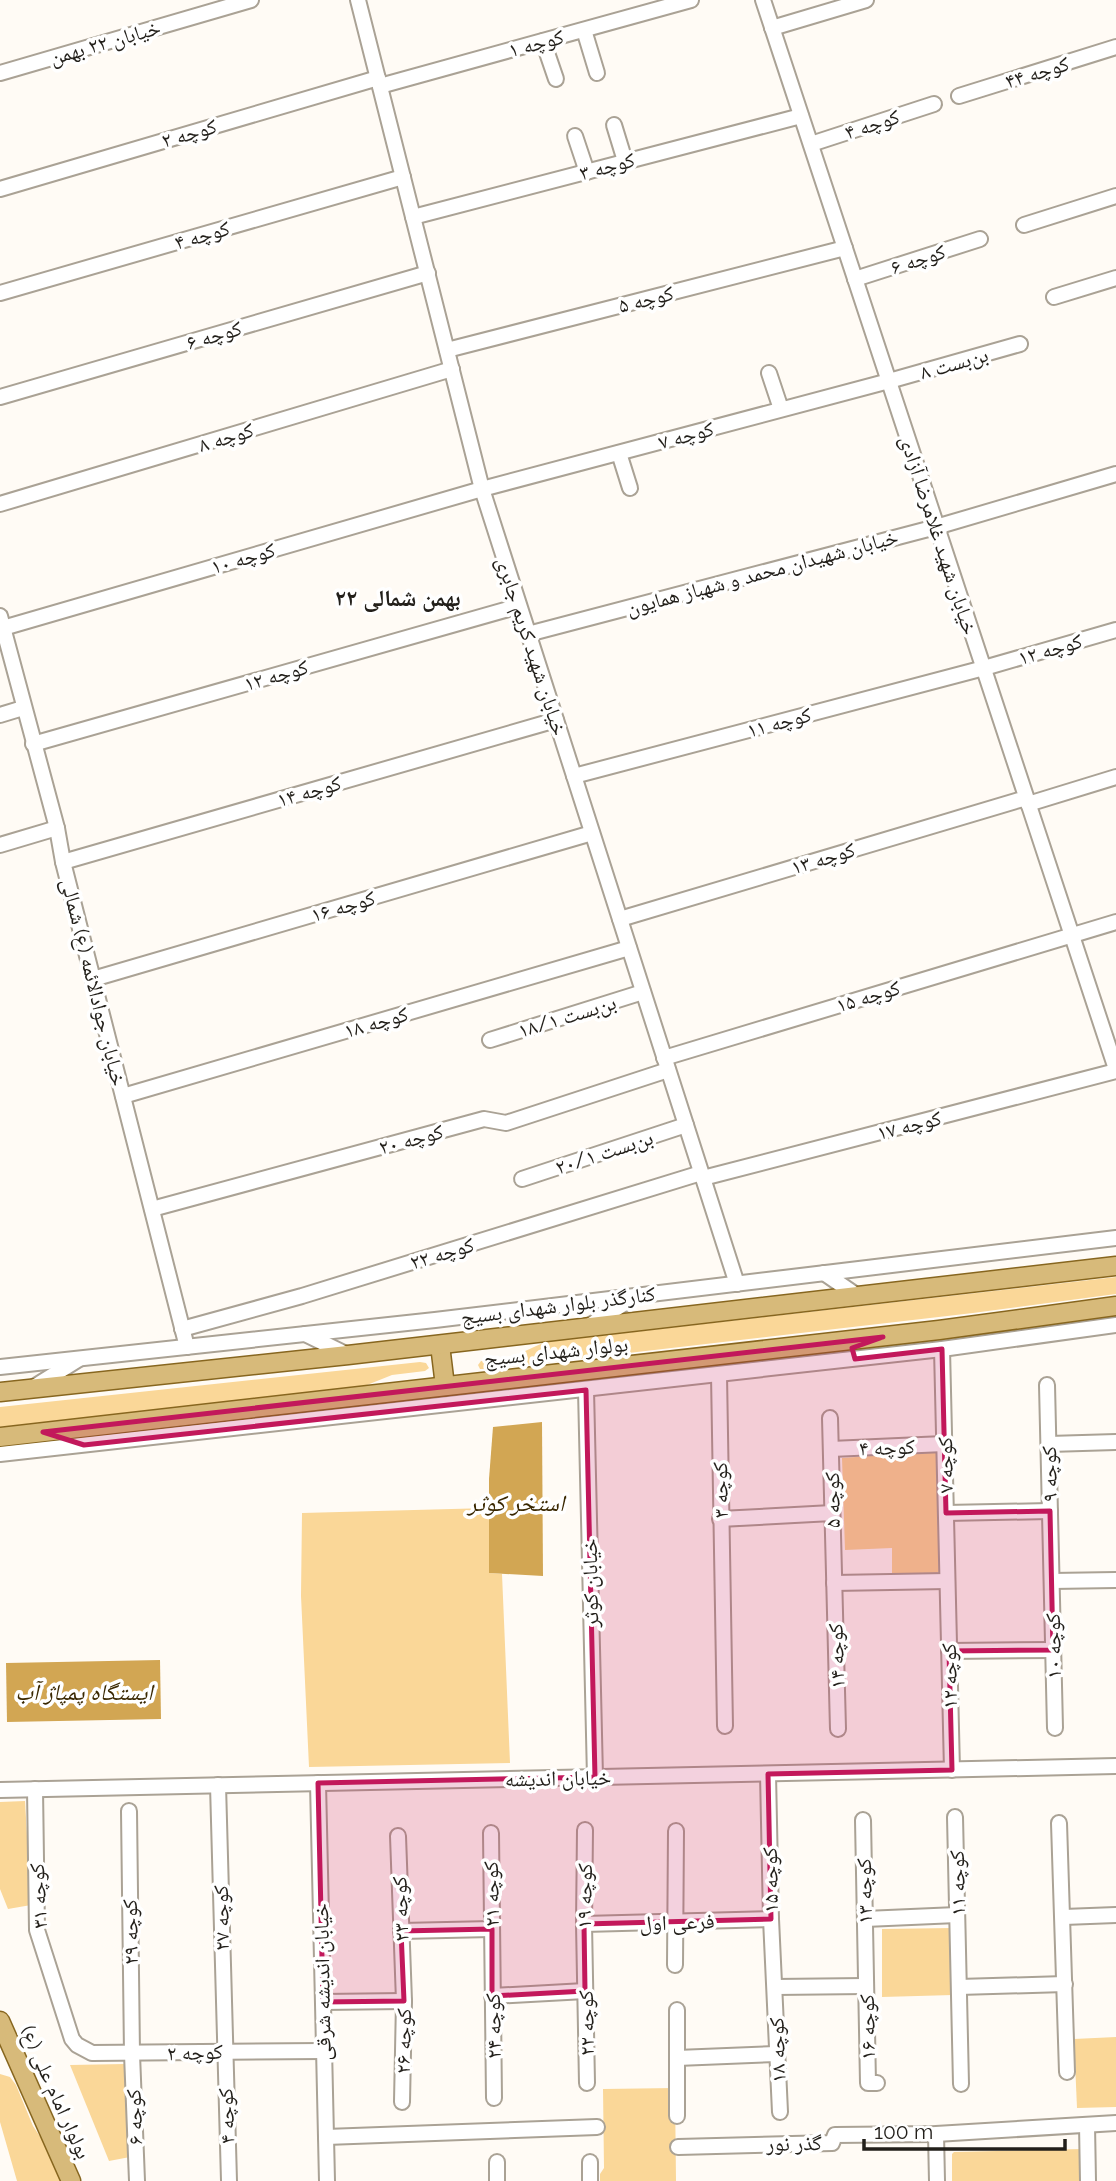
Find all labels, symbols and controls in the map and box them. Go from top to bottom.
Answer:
street label: خیابان ۲۲ بهمن [47,14,163,71]
street label: کوچه ۱ [506,24,567,62]
street label: کوچه ۴۴ [1002,50,1072,94]
street label: کوچه ۴ [841,103,903,145]
street label: کوچه ۲ [159,113,220,153]
street label: کوچه ۳ [577,147,638,185]
street label: کوچه ۴ [172,215,233,255]
street label: کوچه ۶ [887,238,949,280]
street label: کوچه ۵ [616,280,677,318]
street label: کوچه ۶ [184,315,245,355]
street label: بن‌بست ۸ [917,341,991,386]
street label: کوچه ۷ [656,416,717,454]
street label: کوچه ۸ [195,417,257,457]
street label: خیابان شهید غلامرضا آزادی [895,432,983,638]
street label: خیابان شهیدان محمد و شهباز همایون [623,524,901,620]
street label: کوچه ۱۰ [208,537,278,579]
street label: خیابان شهید کریم جابری [489,553,573,739]
district label: ۲۲ بهمن شمالی [335,584,461,612]
street label: کوچه ۱۲ [1015,628,1085,670]
street label: کوچه ۱۲ [241,654,311,696]
street label: کوچه ۱۱ [744,701,814,743]
street label: کوچه ۱۴ [274,770,344,812]
street label: کوچه ۱۳ [788,836,858,880]
street label: خیابان جوادالائمه (ع) شمالی [55,876,132,1089]
street label: کوچه ۱۶ [308,885,378,927]
street label: کوچه ۱۵ [833,974,903,1018]
street label: بن‌بست ۱۸/۱ [515,989,619,1044]
street label: کوچه ۱۸ [341,1001,411,1043]
street label: کوچه ۱۷ [874,1105,944,1145]
street label: کوچه ۲۰ [376,1118,446,1160]
street label: بن‌بست ۲۰/۱ [552,1124,656,1180]
street label: کوچه ۲۲ [407,1231,477,1275]
street label: کنارگذر بلوار شهدای بسیج [459,1281,657,1330]
street label: بولوار شهدای بسیج [483,1331,629,1372]
street label: کوچه ۴ [858,1434,916,1460]
street label: کوچه ۷ [932,1436,958,1493]
street label: کوچه ۹ [1036,1445,1062,1502]
street label: کوچه ۳ [707,1461,733,1518]
street label: کوچه ۵ [819,1471,845,1528]
water label: استخر کوثر [466,1489,567,1516]
street label: خیابان کوثر [577,1538,603,1629]
street label: کوچه ۱۰ [1040,1613,1066,1679]
street label: کوچه ۱۴ [822,1622,850,1689]
street label: کوچه ۱۲ [936,1643,962,1709]
water label: ایستگاه پمپاژ آب [15,1678,155,1706]
street label: خیابان اندیشه [505,1765,611,1791]
street label: کوچه ۱۵ [757,1847,783,1913]
street label: کوچه ۱۱ [944,1850,970,1916]
street label: کوچه ۱۳ [851,1858,877,1924]
street label: کوچه ۲۱ [478,1861,504,1927]
street label: کوچه ۳۱ [24,1862,52,1929]
street label: کوچه ۱۹ [571,1863,597,1929]
street label: کوچه ۲۳ [386,1875,414,1942]
street label: کوچه ۲۷ [208,1885,234,1951]
street label: کوچه ۲۹ [117,1899,143,1965]
street label: خیابان اندیشه شرقی [308,1903,337,2061]
street label: فرعی اول [639,1908,715,1937]
street label: کوچه ۲۲ [573,1990,599,2056]
street label: کوچه ۲۴ [480,1993,506,2059]
street label: کوچه ۱۶ [854,1994,880,2060]
street label: کوچه ۲۶ [390,2008,416,2074]
street label: کوچه ۱۸ [763,2016,791,2083]
street label: بولوار امام علی (ع) [14,2021,97,2163]
street label: کوچه ۲ [166,2039,224,2065]
street label: کوچه ۴ [213,2087,239,2145]
street label: کوچه ۶ [121,2088,147,2146]
scale bar [864,2108,1065,2152]
text: 100 m [874,2119,933,2144]
street label: گذر نور [765,2130,822,2156]

